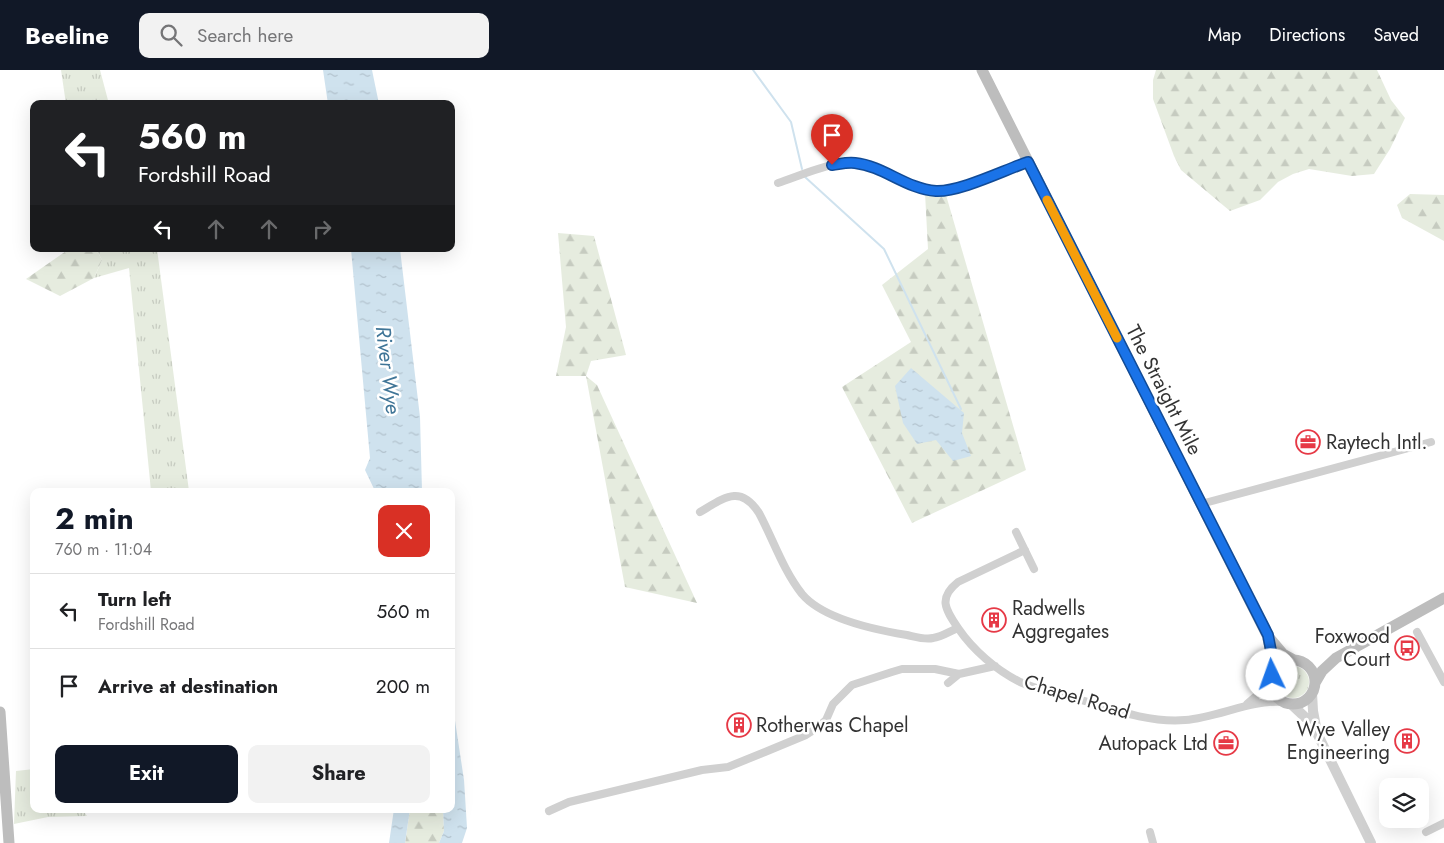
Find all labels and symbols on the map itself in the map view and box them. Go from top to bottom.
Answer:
pin [811,114,853,165]
street label: The Straight Mile [1119,320,1209,460]
water label: River Wye [368,324,408,416]
place label: Raytech Intl. [1326,428,1427,457]
office icon: Raytech Intl. [1295,429,1321,455]
place label: Radwells Aggregates [1012,594,1109,646]
building icon: Radwells Aggregates [981,607,1007,633]
place label: Foxwood Court [1315,622,1390,674]
bus stop icon: Foxwood Court [1394,635,1420,661]
position arrow [1245,648,1297,700]
street label: Chapel Road [1021,667,1133,727]
place label: Rotherwas Chapel [756,711,909,740]
building icon: Rotherwas Chapel [726,712,752,738]
place label: Wye Valley Engineering [1287,715,1390,767]
building icon: Wye Valley Engineering [1394,728,1420,754]
place label: Autopack Ltd [1098,729,1208,758]
office icon: Autopack Ltd [1213,730,1239,756]

